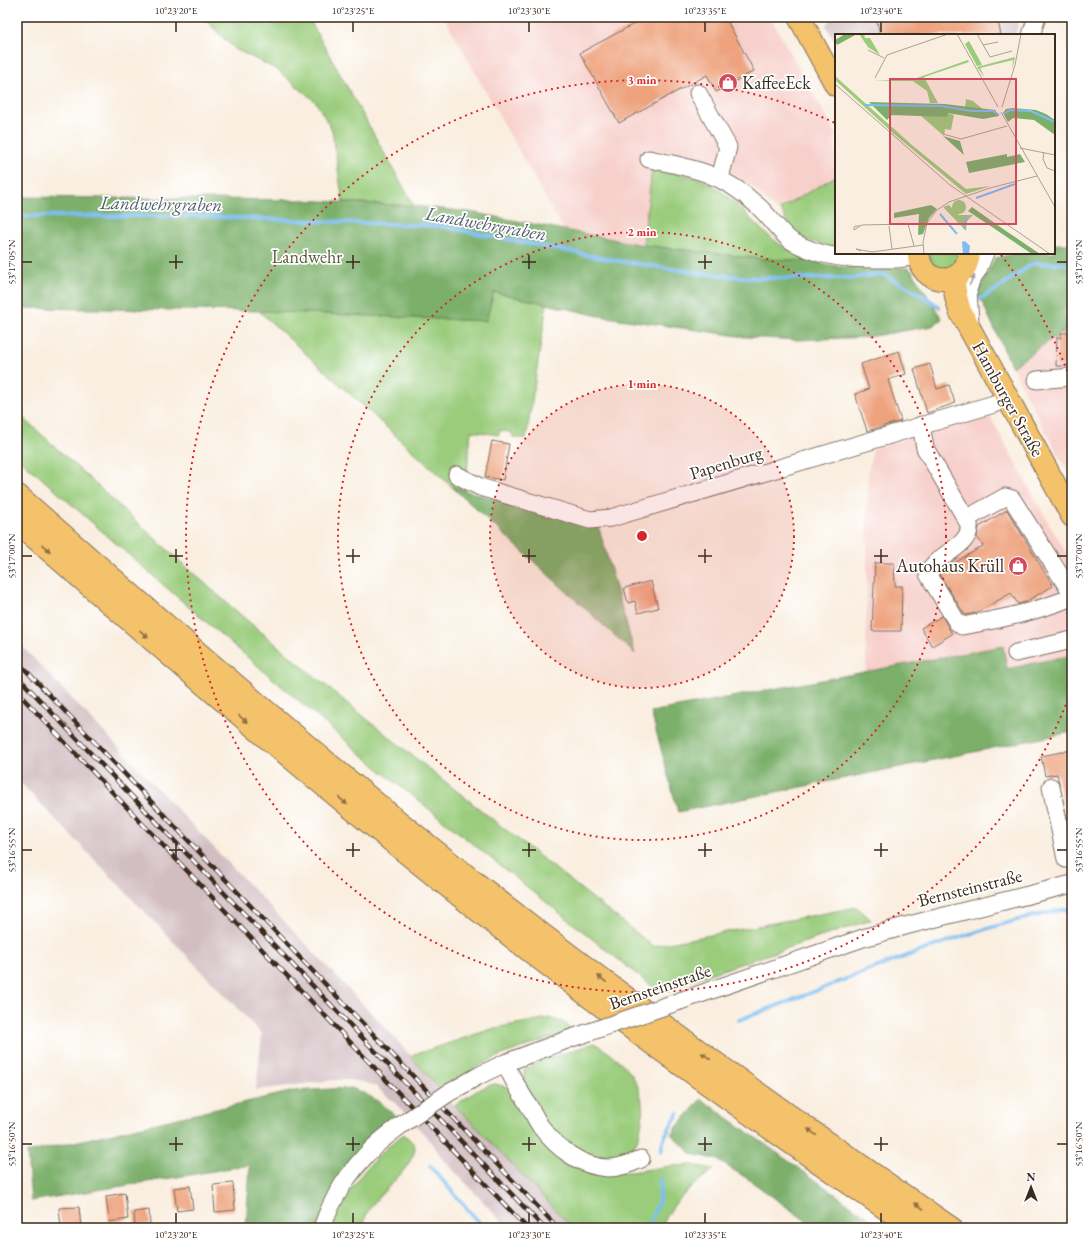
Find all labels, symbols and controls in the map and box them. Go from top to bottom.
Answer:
text: 10°23'20"E [155,4,198,17]
text: 10°23'25"E [332,4,375,17]
text: 10°23'30"E [508,4,551,17]
text: 10°23'35"E [684,4,727,17]
text: 10°23'40"E [860,4,903,17]
inset map [835,34,1055,254]
place label: KaffeeEck [742,71,811,94]
text: 3 min [627,72,657,88]
shop icon: KaffeeEck [717,72,739,94]
water label: Landwehrgraben [99,190,222,217]
water label: Landwehrgraben [422,200,548,246]
text: 2 min [627,224,657,240]
text: 53°17'05"N [5,239,18,284]
text: 53°17'05"N [1072,239,1085,284]
park label: Landwehr [272,245,342,268]
one-way arrow [969,274,975,286]
street label: Hamburger Straße [967,337,1050,460]
text: 1 min [627,376,657,392]
street label: Papenburg [687,441,765,484]
centre of rings [635,529,649,543]
text: 53°17'00"N [5,533,18,578]
text: 53°17'00"N [1072,533,1085,578]
one-way arrow [41,544,52,553]
place label: Autohaus Krüll [895,554,1004,577]
shop icon: Autohaus Krüll [1007,555,1029,577]
one-way arrow [139,629,149,639]
one-way arrow [237,714,248,723]
one-way arrow [337,797,348,806]
text: 53°16'55"N [5,827,18,872]
text: 53°16'55"N [1072,827,1085,872]
street label: Bernsteinstraße [916,864,1024,912]
street label: Bernsteinstraße [606,958,714,1015]
one-way arrow [596,975,607,983]
one-way arrow [701,1052,712,1060]
text: 53°16'50"N [5,1121,18,1166]
text: 53°16'50"N [1072,1121,1085,1166]
one-way arrow [807,1128,817,1136]
north arrow [1011,1167,1051,1207]
text: N [1027,1170,1036,1184]
one-way arrow [914,1202,924,1210]
text: 10°23'20"E [155,1228,198,1241]
text: 10°23'25"E [332,1228,375,1241]
text: 10°23'30"E [508,1228,551,1241]
text: 10°23'35"E [684,1228,727,1241]
text: 10°23'40"E [860,1228,903,1241]

